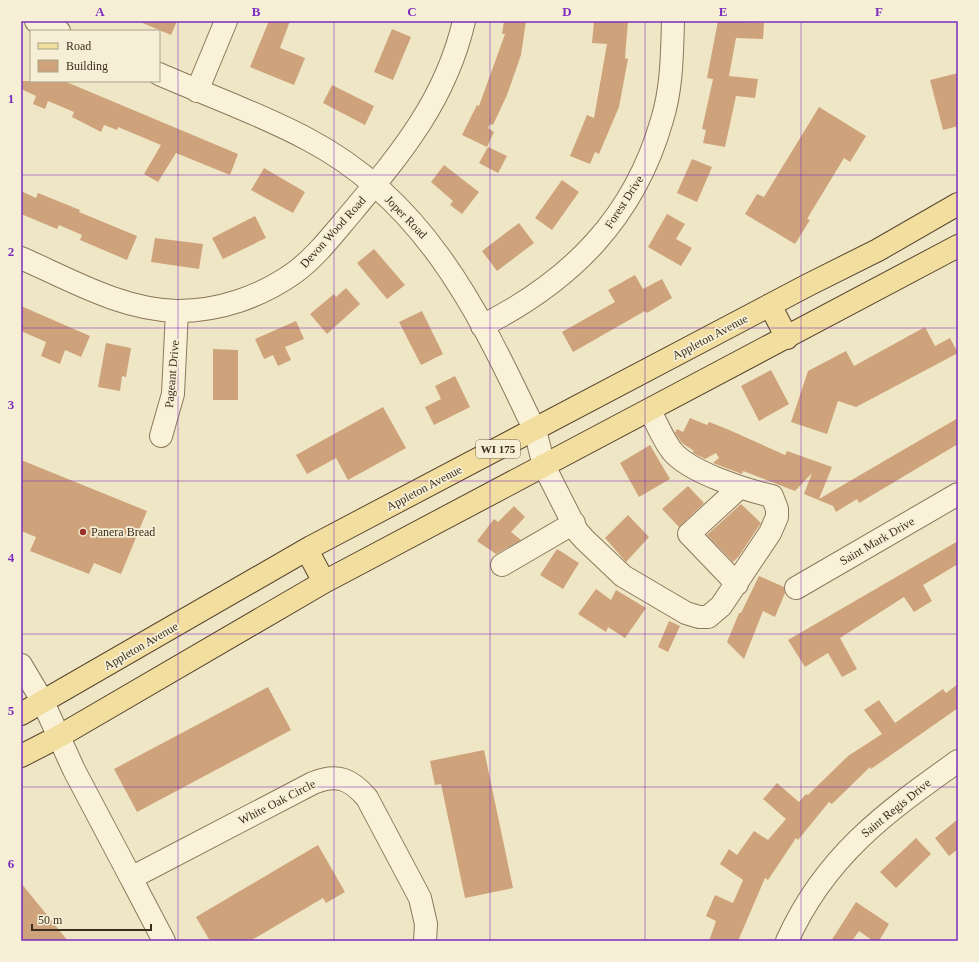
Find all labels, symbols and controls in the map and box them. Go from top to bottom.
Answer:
text: A [95,4,105,19]
text: B [252,4,261,19]
text: C [407,4,417,19]
text: D [562,4,572,19]
text: E [719,4,727,19]
text: F [875,4,883,19]
legend [30,30,160,82]
text: Road [66,39,91,53]
text: Building [66,59,108,73]
text: 1 [8,91,14,106]
street label: Forest Drive [602,173,646,231]
street label: Devon Wood Road [297,193,369,271]
street label: Joper Road [382,193,430,241]
text: 2 [8,244,14,259]
street label: Appleton Avenue [670,311,750,363]
street label: Pageant Drive [162,339,182,409]
text: 3 [8,397,15,412]
road number: WI 175 [476,440,520,458]
street label: Appleton Avenue [384,462,464,514]
street label: Saint Mark Drive [837,514,917,568]
place label: Panera Bread [91,525,155,539]
marker: Panera Bread [78,527,88,537]
text: 4 [8,550,15,565]
street label: Appleton Avenue [101,619,181,673]
text: 5 [8,703,15,718]
street label: Saint Regis Drive [858,776,934,840]
street label: White Oak Circle [236,777,318,827]
text: 6 [8,856,15,871]
scale bar [32,906,151,932]
text: 50 m [38,913,63,927]

